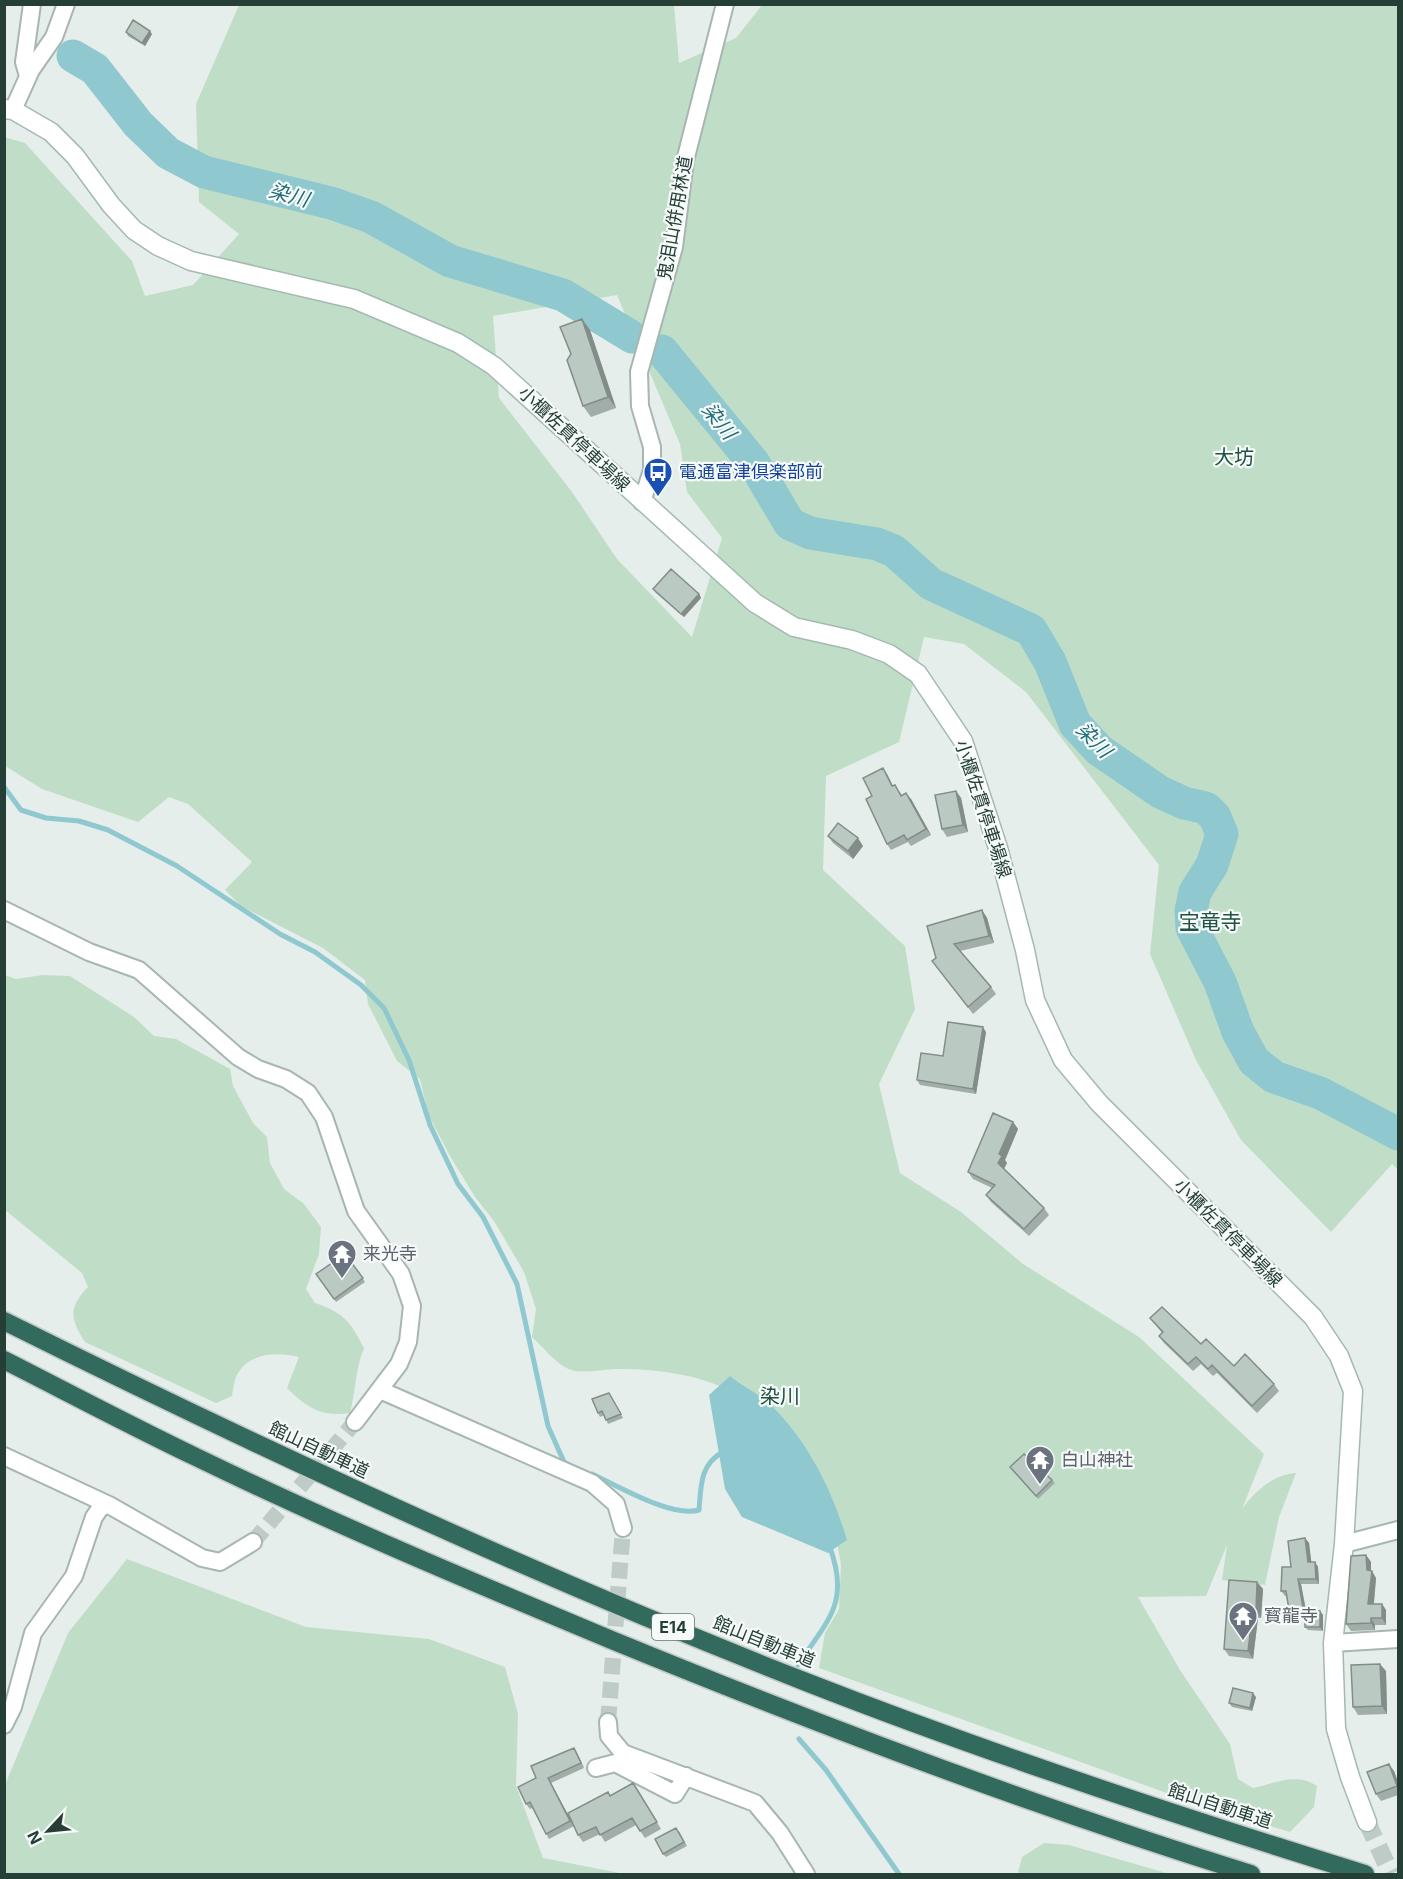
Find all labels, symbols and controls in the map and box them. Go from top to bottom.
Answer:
street label: 鬼泪山併用林道 [653,154,696,282]
water label: 染川 [267,178,313,212]
street label: 小櫃佐貫停車場線 [515,382,634,495]
water label: 染川 [697,398,742,446]
district label: 大坊 [1214,445,1254,469]
bus stop icon: 電通富津倶楽部前 [642,456,674,498]
place label: 電通富津倶楽部前 [679,461,823,482]
water label: 染川 [1071,717,1118,764]
street label: 小櫃佐貫停車場線 [951,737,1016,881]
district label: 宝竜寺 [1179,909,1242,934]
street label: 小櫃佐貫停車場線 [1170,1174,1287,1291]
temple icon: 来光寺 [326,1238,358,1280]
place label: 来光寺 [363,1243,417,1264]
district label: 染川 [760,1384,800,1408]
street label: 館山自動車道 [266,1417,373,1482]
temple icon: 白山神社 [1024,1444,1056,1486]
place label: 白山神社 [1061,1449,1133,1470]
temple icon: 寳龍寺 [1227,1600,1259,1642]
place label: 寳龍寺 [1264,1605,1318,1626]
street label: 館山自動車道 [710,1612,818,1672]
road number: E14 [652,1614,694,1640]
street label: 館山自動車道 [1166,1779,1275,1832]
north arrow [18,1801,78,1861]
text: N [23,1828,46,1847]

